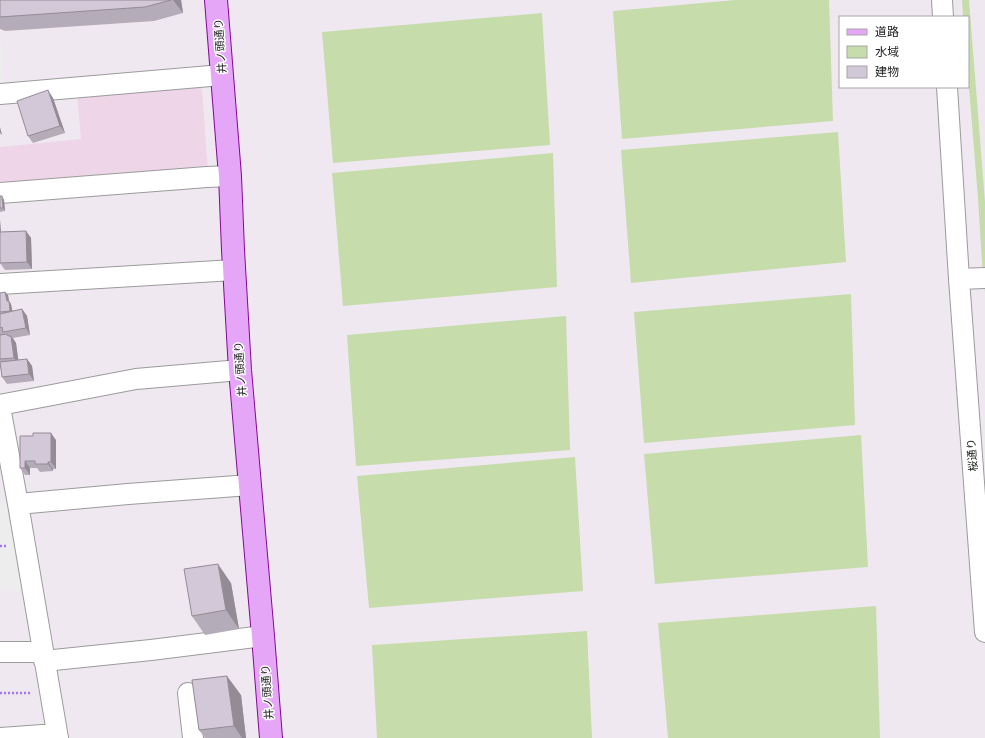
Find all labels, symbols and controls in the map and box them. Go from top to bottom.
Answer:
legend [839,16,969,88]
street label: 井ノ頭通り [211,18,228,74]
text: 道路 [875,24,899,39]
text: 水域 [875,44,899,59]
text: 建物 [875,64,899,79]
street label: 井ノ頭通り [231,341,248,397]
street label: 桜通り [964,438,979,472]
street label: 井ノ頭通り [258,664,275,720]

